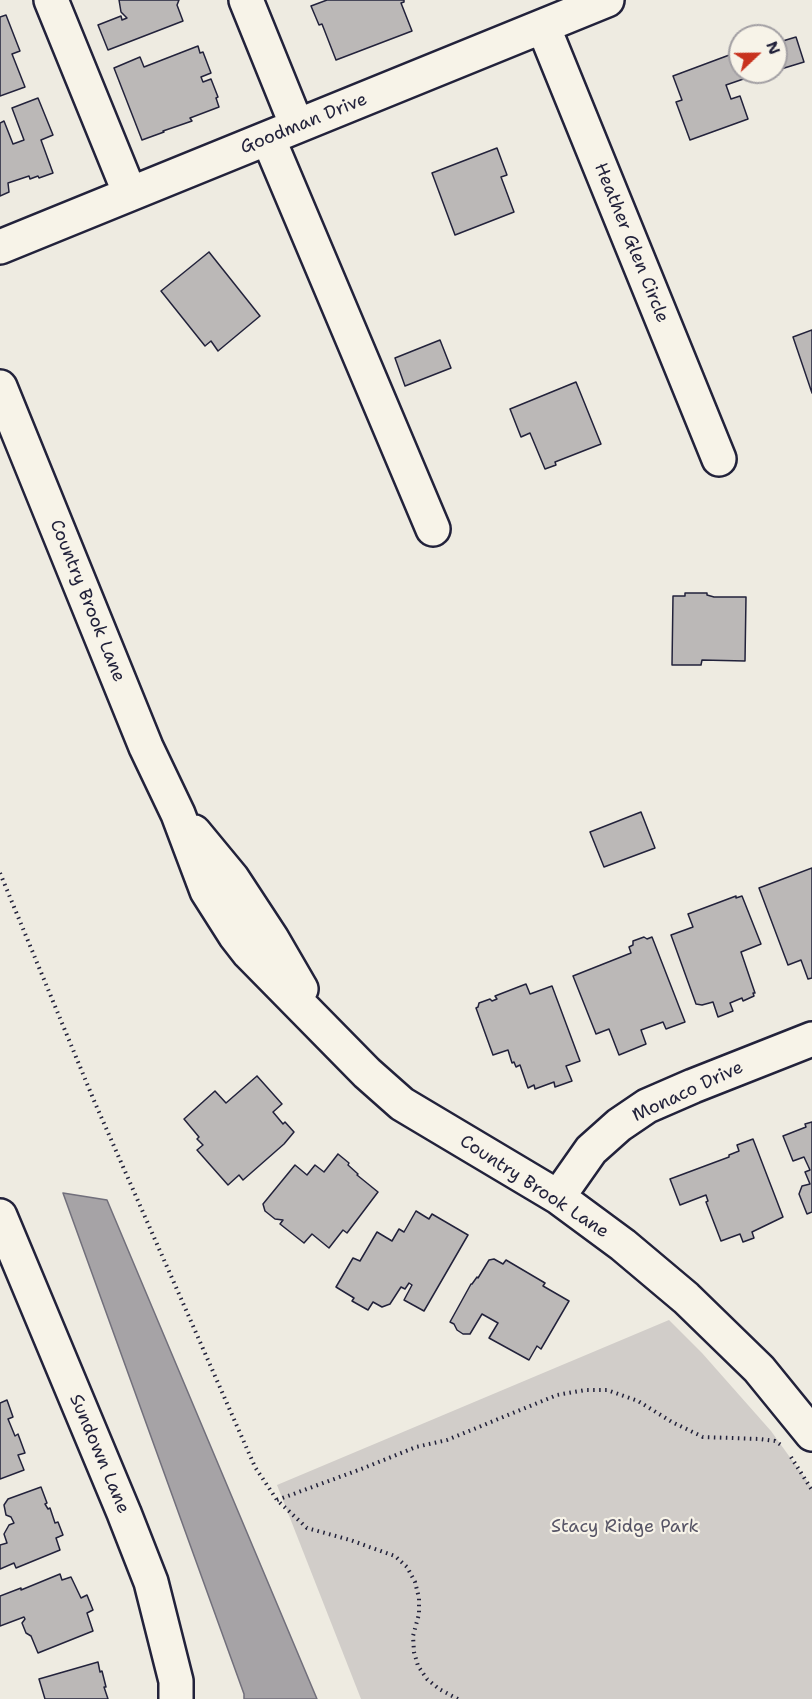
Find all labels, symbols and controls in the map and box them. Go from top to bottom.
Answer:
north arrow [728,24,788,84]
text: N [761,38,785,58]
street label: Goodman Drive [237,89,371,159]
street label: Heather Glen Circle [589,160,673,326]
street label: Country Brook Lane [45,517,129,685]
street label: Monaco Drive [629,1057,747,1127]
street label: Country Brook Lane [456,1131,612,1243]
street label: Sundown Lane [64,1391,134,1517]
park label: Stacy Ridge Park [551,1516,699,1538]

